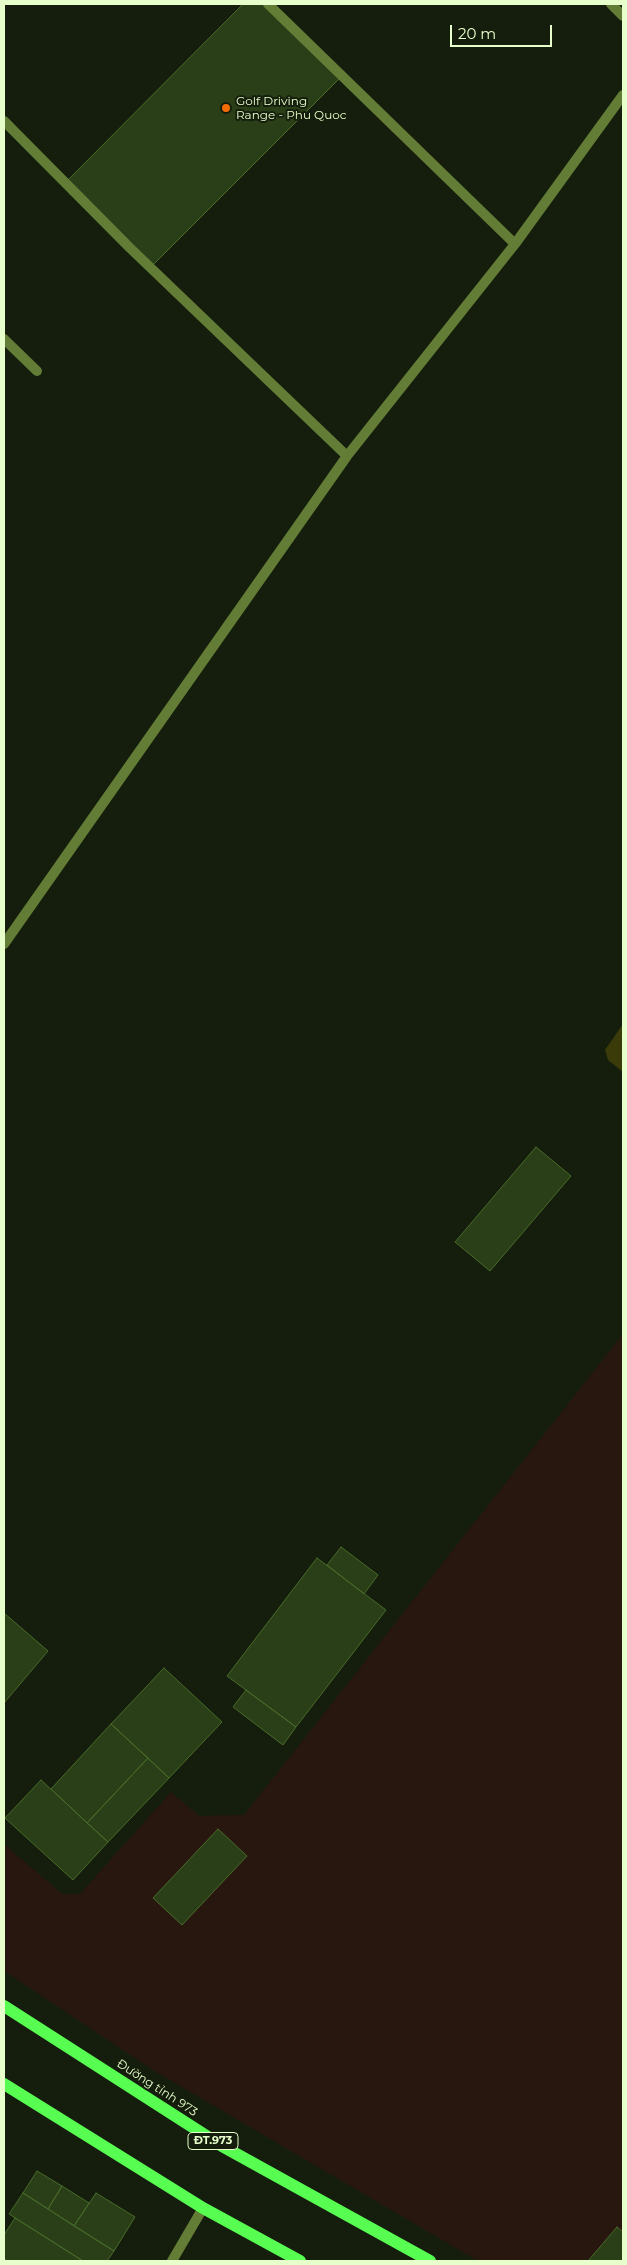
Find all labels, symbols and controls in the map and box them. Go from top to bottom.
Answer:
scale bar [452,15,554,47]
text: 20 m [458,24,496,43]
place label: Golf Driving Range - Phu Quoc [236,94,346,122]
marker: Golf Driving Range - Phu Quoc [220,102,232,114]
street label: Đường tỉnh 973 [114,2057,200,2119]
road number: ĐT.973 [188,2132,238,2150]

